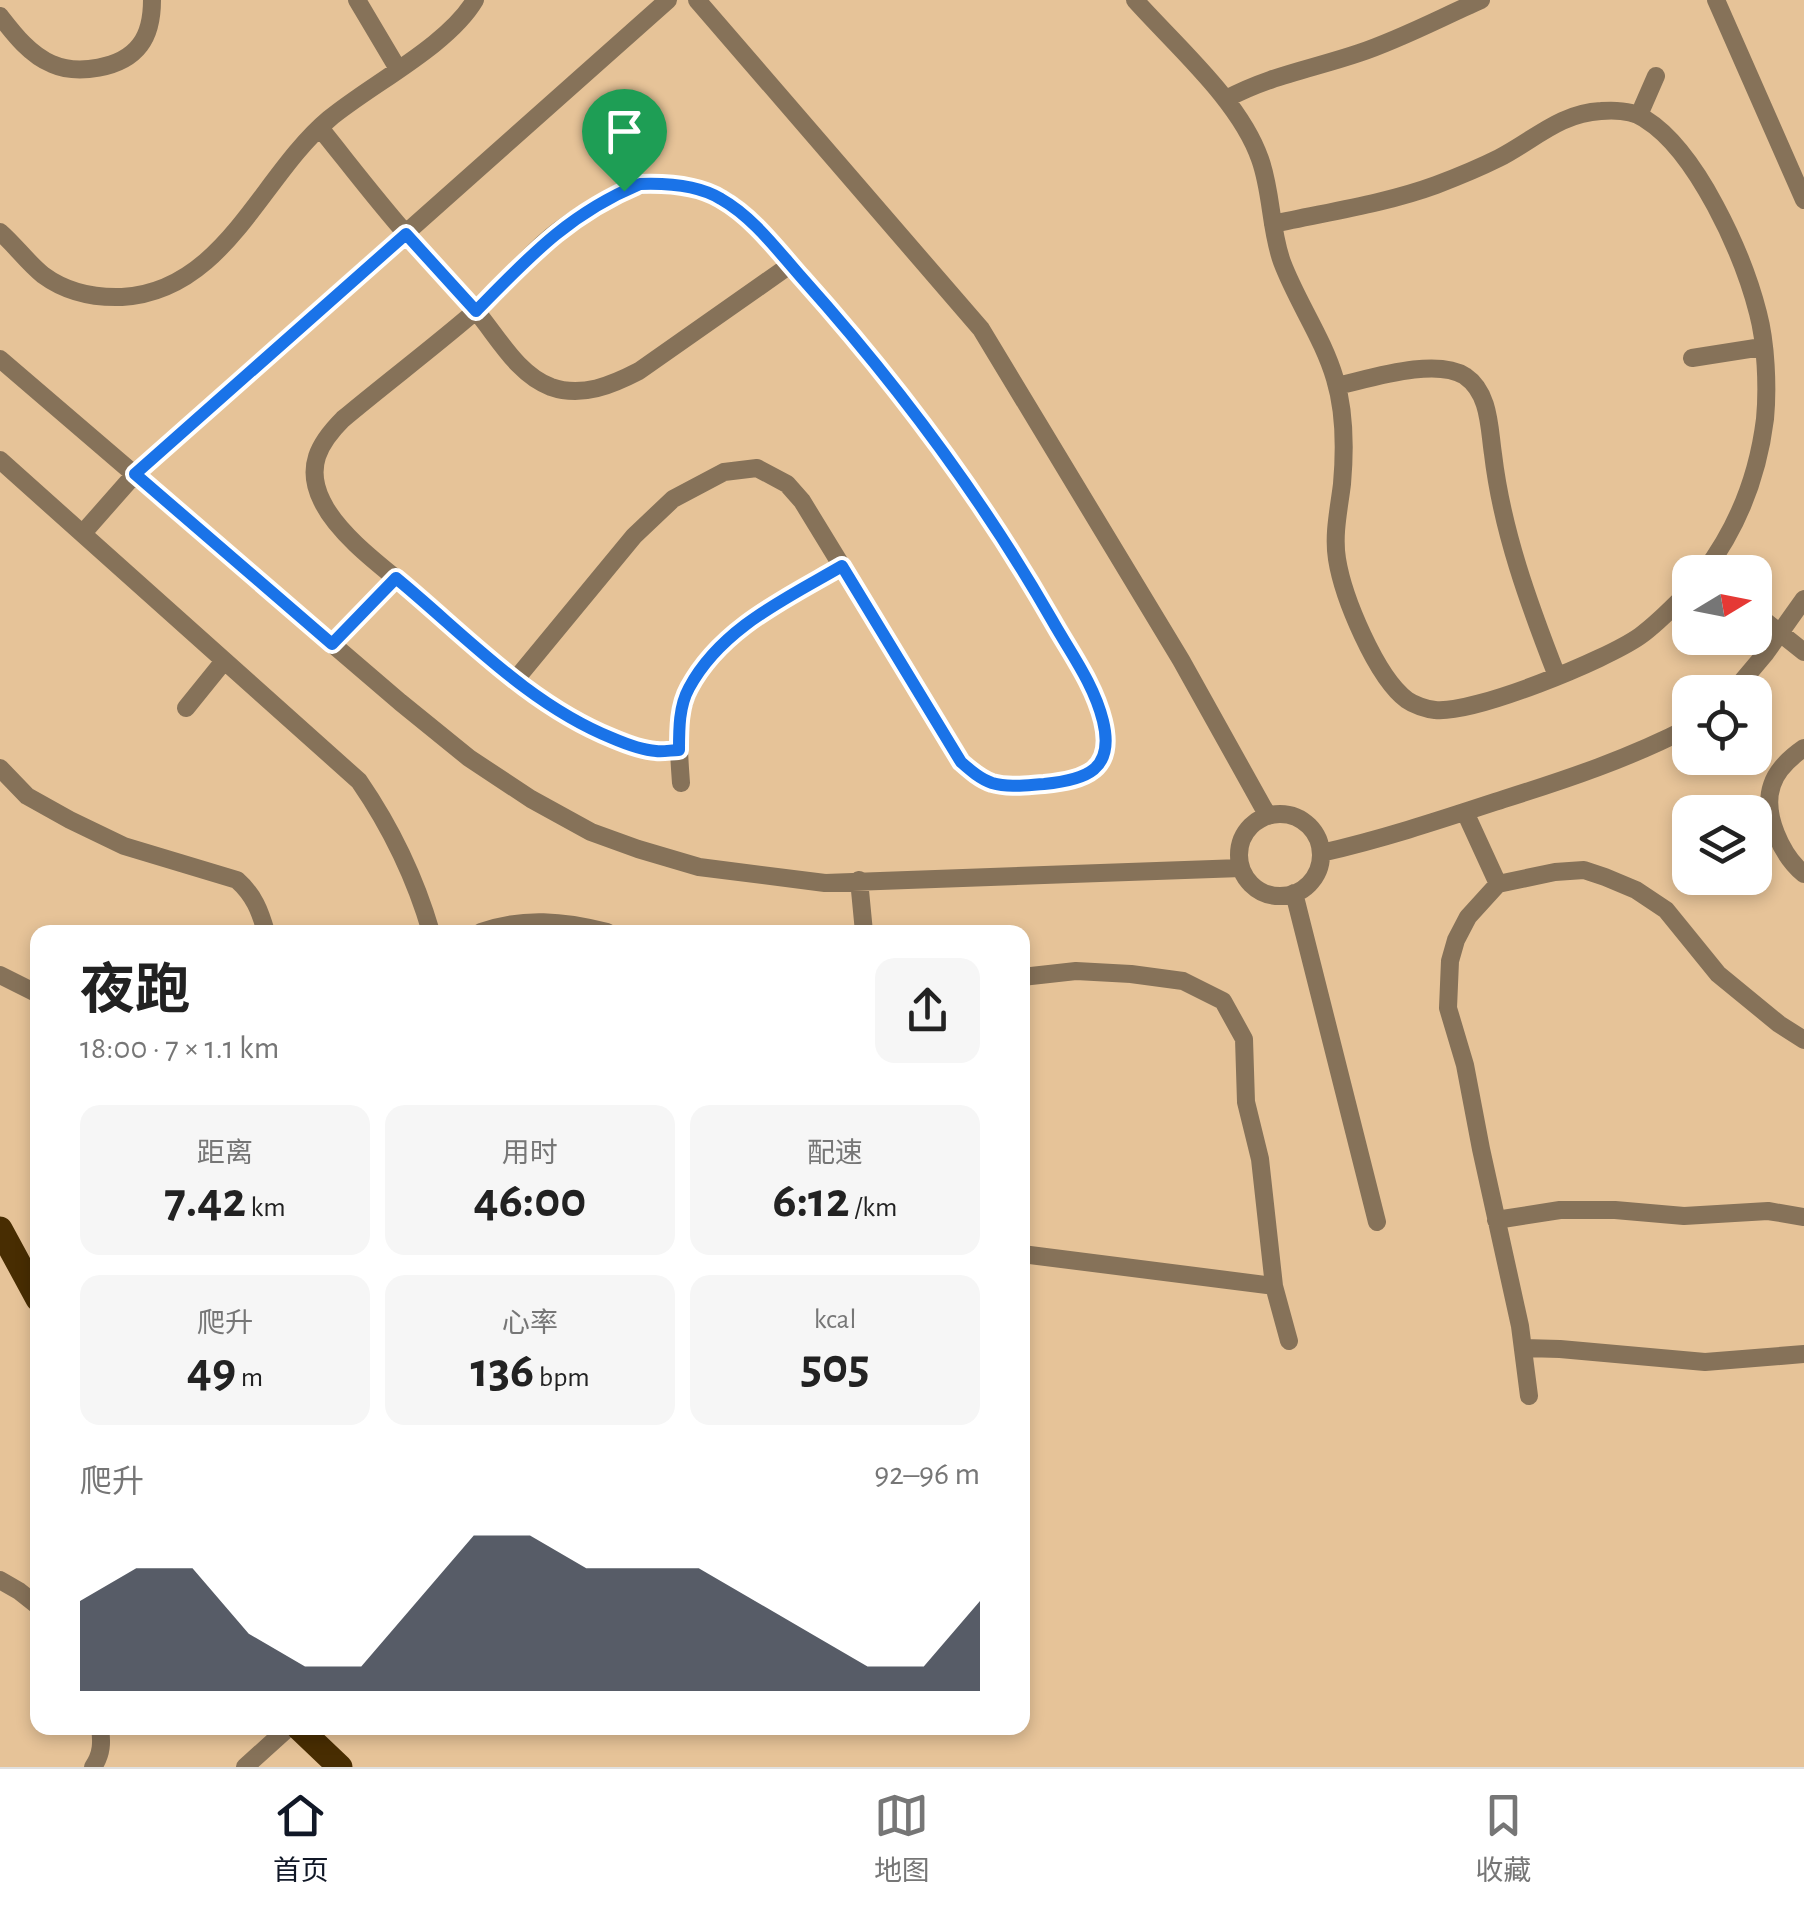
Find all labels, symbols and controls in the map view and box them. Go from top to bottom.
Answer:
pin [582,89,667,192]
icon: arrive [597,104,652,159]
north arrow [1672,555,1772,655]
map controls [1672,555,1772,895]
button: locate [1672,675,1772,775]
button: layers [1672,795,1772,895]
button: share [875,958,980,1063]
text: 夜跑 [80,964,190,1019]
text: 18:00 · 7 × 1.1 km [80,1032,279,1064]
text: 距离 [197,1140,253,1168]
text: 用时 [502,1140,558,1168]
text: 配速 [807,1140,863,1168]
text: 7.42 [164,1176,246,1226]
text: 46:00 [474,1176,586,1226]
text: 6:12 [773,1176,850,1226]
text: km [246,1194,286,1222]
text: /km [850,1194,897,1222]
text: kcal [814,1306,856,1334]
text: 爬升 [197,1310,253,1338]
text: 心率 [502,1310,558,1338]
text: 505 [800,1342,870,1392]
text: 49 [187,1346,236,1396]
text: 136 [470,1346,534,1396]
text: m [236,1364,263,1392]
text: bpm [534,1364,590,1392]
text: 92–96 m [874,1458,980,1490]
text: 爬升 [80,1466,144,1498]
tab: 首页 [273,1788,329,1889]
tab: 地图 [874,1788,930,1889]
tab: 收藏 [1475,1788,1531,1889]

